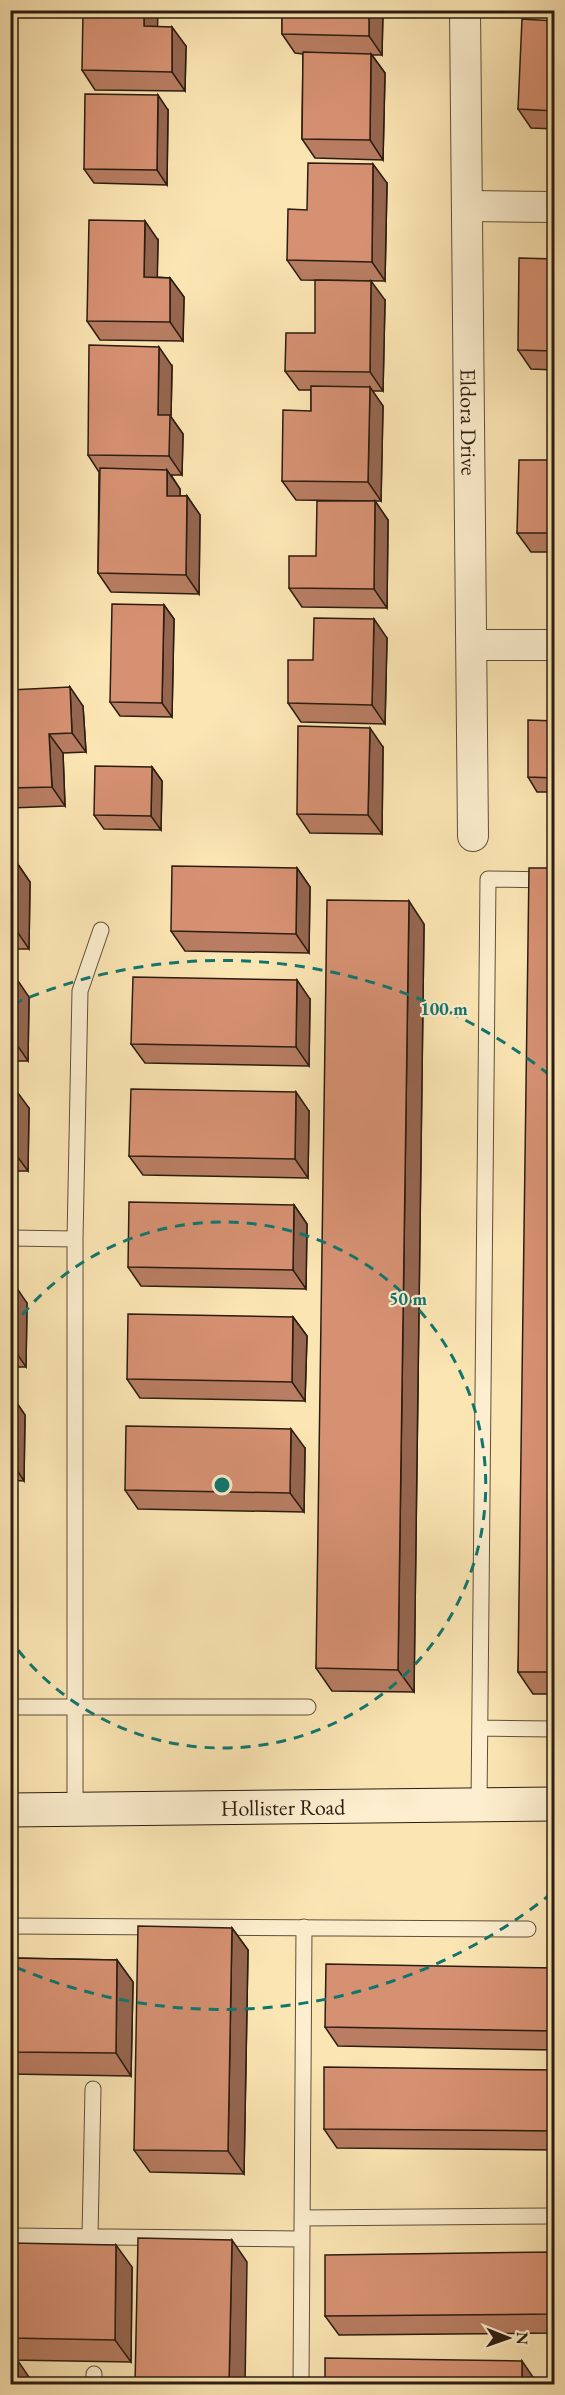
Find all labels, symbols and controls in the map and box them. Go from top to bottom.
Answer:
street label: Eldora Drive [453,368,484,476]
text: 100 m [420,997,468,1020]
text: 50 m [389,1287,427,1310]
centre of rings [212,1475,232,1495]
street label: Hollister Road [220,1792,346,1823]
north arrow [478,2308,538,2368]
text: N [512,2332,533,2345]

